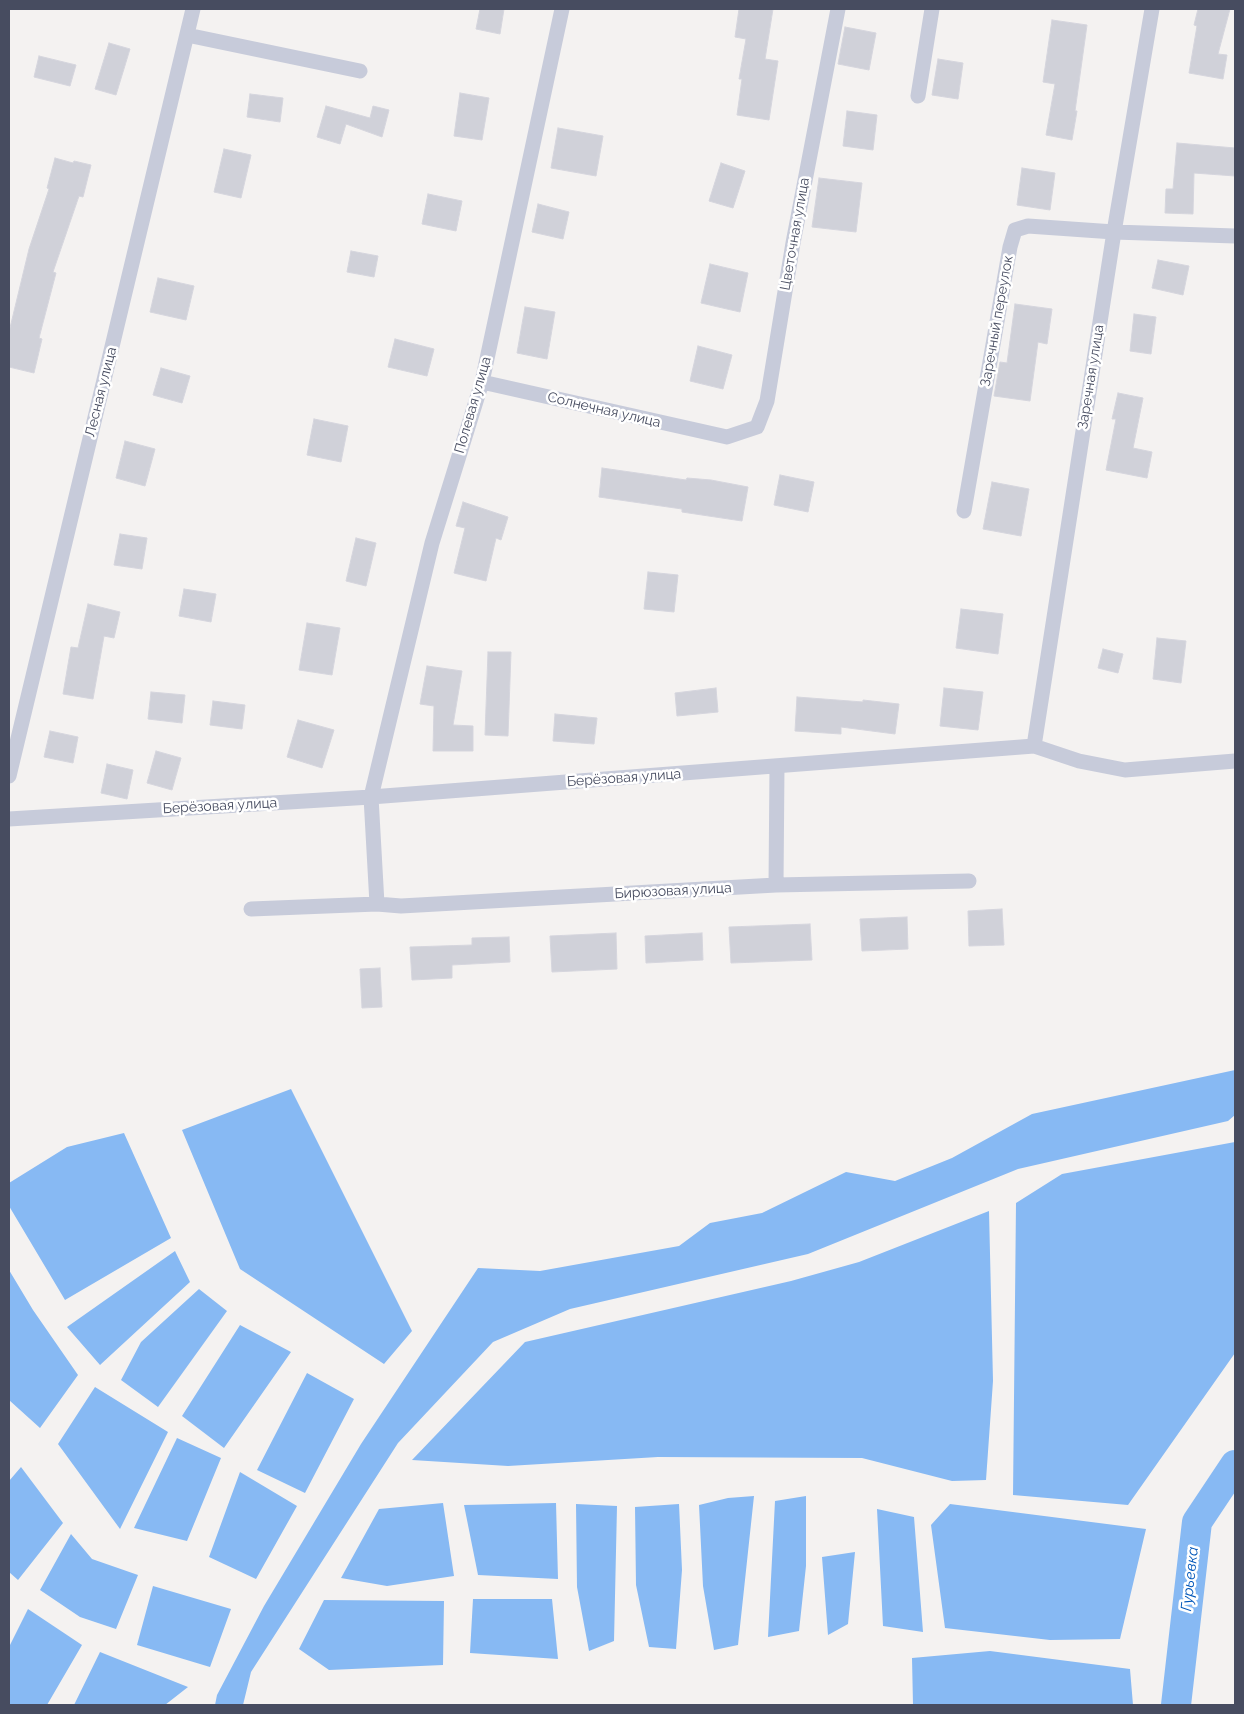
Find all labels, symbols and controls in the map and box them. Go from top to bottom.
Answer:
street label: Цветочная улица [777,176,813,292]
street label: Заречный переулок [977,254,1017,388]
street label: Заречная улица [1074,324,1108,430]
street label: Лесная улица [82,345,120,439]
street label: Полевая улица [451,355,495,455]
street label: Солнечная улица [546,389,662,431]
street label: Берёзовая улица [566,766,682,790]
street label: Берёзовая улица [162,795,278,817]
street label: Бирюзовая улица [614,880,732,902]
water label: Гурьевка [1178,1546,1202,1612]

